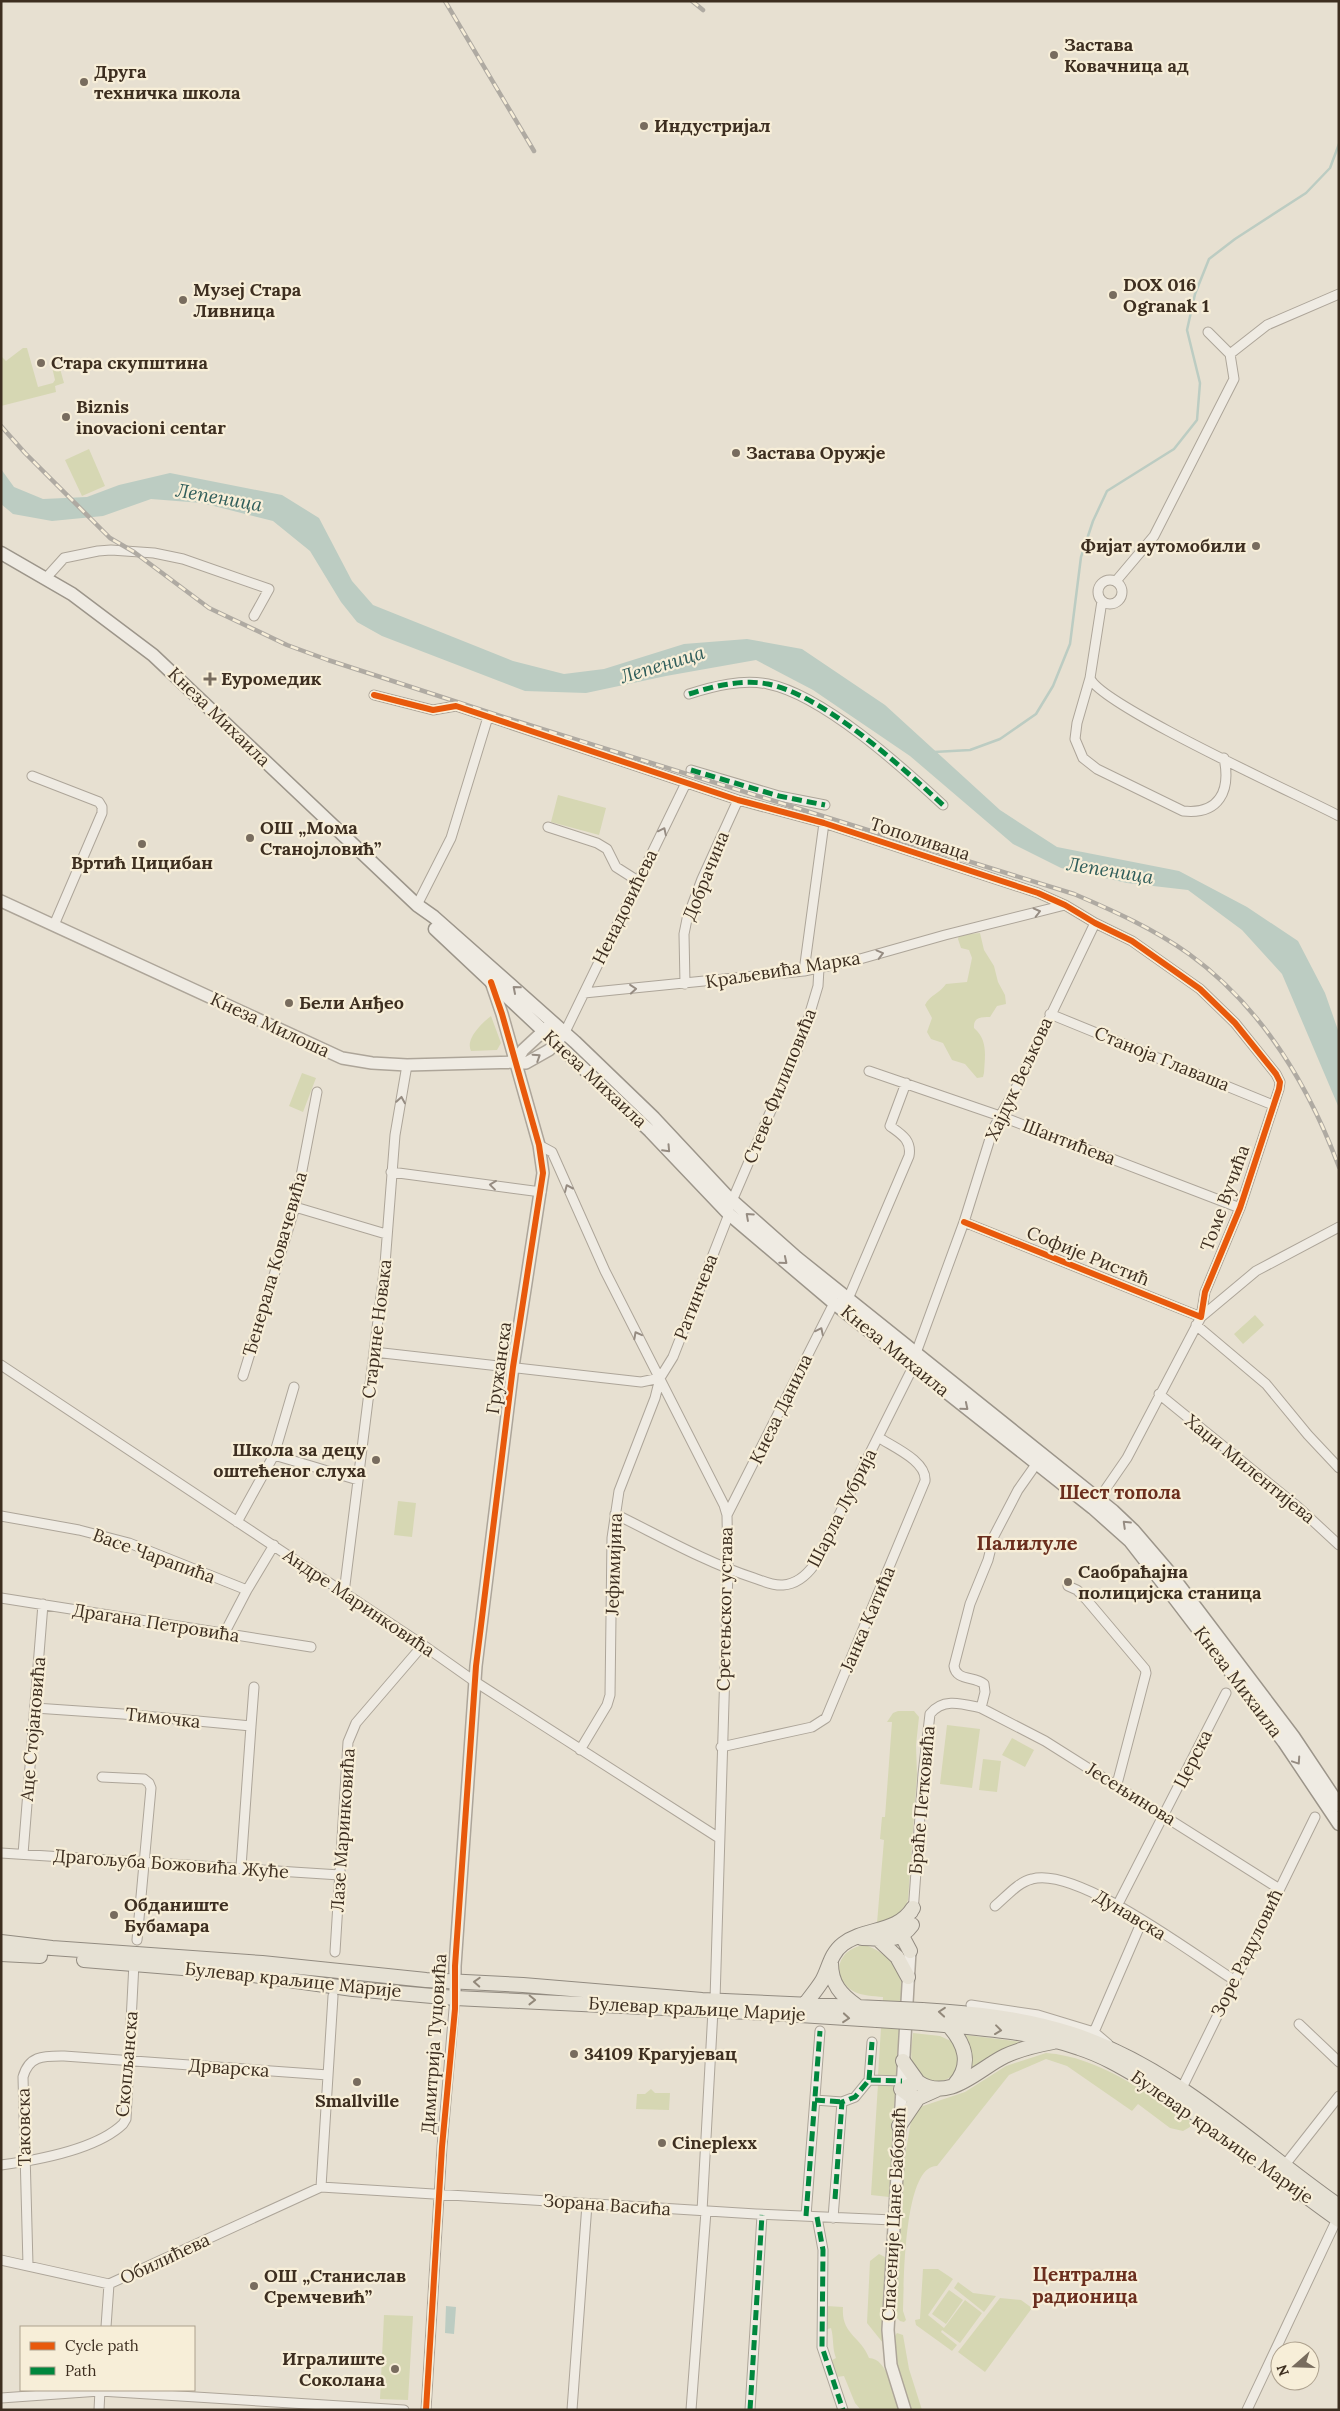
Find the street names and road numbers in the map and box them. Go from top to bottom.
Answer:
street label: Кнеза Михаила [163,662,275,771]
street label: Тополиваца [867,812,973,865]
street label: Добрачина [677,828,734,924]
street label: Ненадовићева [587,846,662,968]
street label: Краљевића Марка [704,946,862,993]
street label: Кнеза Милоша [207,987,333,1062]
street label: Стеве Филиповића [738,1005,821,1167]
street label: Хајдук Вељкова [980,1013,1057,1144]
street label: Станоја Главаша [1091,1021,1233,1096]
street label: Кнеза Михаила [539,1025,652,1133]
street label: Шантићева [1019,1113,1119,1170]
street label: Томе Вучића [1195,1142,1254,1254]
street label: Ђенерала Ковачевића [237,1169,312,1359]
street label: Софије Ристић [1023,1220,1153,1291]
street label: Ратинчева [669,1251,722,1343]
street label: Старине Новака [357,1258,396,1400]
street label: Кнеза Михаила [836,1300,954,1402]
street label: Гружанска [481,1320,516,1416]
street label: Кнеза Данила [744,1350,817,1468]
street label: Хаџи Милентијева [1181,1409,1320,1528]
street label: Шарла Лубрија [802,1445,881,1571]
street label: Јефимијина [600,1512,627,1617]
street label: Васе Чарапића [90,1523,219,1588]
street label: Сретењског устава [712,1527,737,1691]
street label: Андре Маринковића [278,1543,440,1662]
street label: Јанка Катића [835,1563,900,1676]
street label: Драгана Петровића [71,1598,241,1647]
street label: Кнеза Михаила [1189,1622,1288,1742]
street label: Аце Стојановића [15,1656,50,1803]
street label: Тимочка [124,1702,202,1733]
street label: Браће Петковића [904,1725,939,1875]
street label: Церска [1168,1726,1217,1792]
street label: Лазе Маринковића [325,1747,360,1913]
street label: Јесењинова [1081,1756,1180,1830]
street label: Драгољуба Божовића Жуће [52,1844,290,1883]
street label: Дунавска [1090,1884,1171,1945]
street label: Зоре Радуловић [1206,1885,1288,2021]
street label: Димитрија Туцовића [416,1953,451,2135]
street label: Булевар краљице Марије [184,1957,403,2002]
street label: Булевар краљице Марије [588,1991,807,2026]
street label: Скопљанска [110,2010,143,2118]
street label: Дрварска [188,2053,270,2082]
street label: Булевар краљице Марије [1127,2065,1318,2209]
street label: Таковска [11,2088,36,2166]
street label: Спасеније Цане Бабовић [876,2106,911,2322]
street label: Зорана Васића [542,2189,672,2220]
street label: Обилићева [116,2228,213,2289]

